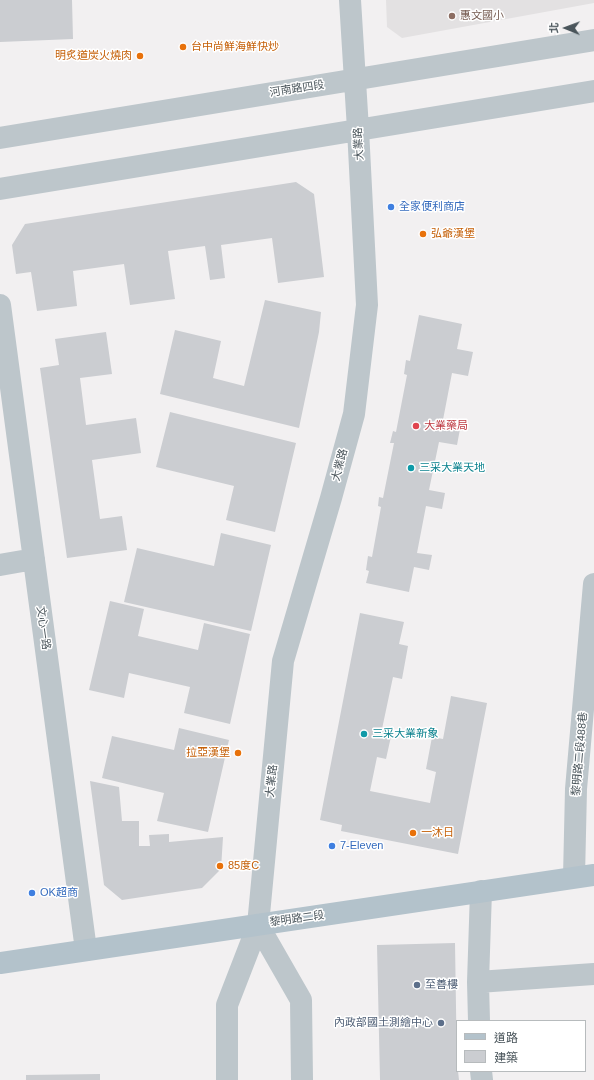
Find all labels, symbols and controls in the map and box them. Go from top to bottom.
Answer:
north arrow [546,8,586,48]
place label: 惠文國小 [460,9,504,23]
marker: 惠文國小 [447,11,457,21]
text: 北 [548,22,560,33]
place label: 台中尚鮮海鮮快炒 [191,40,279,54]
marker: 台中尚鮮海鮮快炒 [178,42,188,52]
place label: 明炙道炭火燒肉 [55,49,132,63]
marker: 明炙道炭火燒肉 [135,51,145,61]
street label: 河南路四段 [269,78,325,100]
street label: 大業路 [352,127,366,161]
place label: 全家便利商店 [399,200,465,214]
marker: 全家便利商店 [386,202,396,212]
place label: 弘爺漢堡 [431,227,475,241]
marker: 弘爺漢堡 [418,229,428,239]
place label: 大業藥局 [424,419,468,433]
marker: 大業藥局 [411,421,421,431]
street label: 大業路 [329,447,351,483]
place label: 三采大業天地 [419,461,485,475]
marker: 三采大業天地 [406,463,416,473]
street label: 文心一路 [33,605,53,651]
street label: 黎明路二段488巷 [570,711,590,797]
place label: 三采大業新象 [372,727,438,741]
marker: 三采大業新象 [359,729,369,739]
place label: 拉亞漢堡 [186,746,230,760]
marker: 拉亞漢堡 [233,748,243,758]
street label: 大業路 [264,764,280,798]
place label: 一沐日 [421,826,454,840]
marker: 一沐日 [408,828,418,838]
place label: 7-Eleven [340,839,383,853]
marker: 7-Eleven [327,841,337,851]
place label: 85度C [228,859,259,873]
marker: 85度C [215,861,225,871]
place label: OK超商 [40,886,78,900]
marker: OK超商 [27,888,37,898]
street label: 黎明路二段 [269,909,325,929]
place label: 至善樓 [425,978,458,992]
marker: 至善樓 [412,980,422,990]
place label: 內政部國土測繪中心 [334,1016,433,1030]
marker: 內政部國土測繪中心 [436,1018,446,1028]
legend [456,1020,586,1072]
text: 道路 [494,1031,518,1045]
text: 建築 [494,1051,518,1065]

